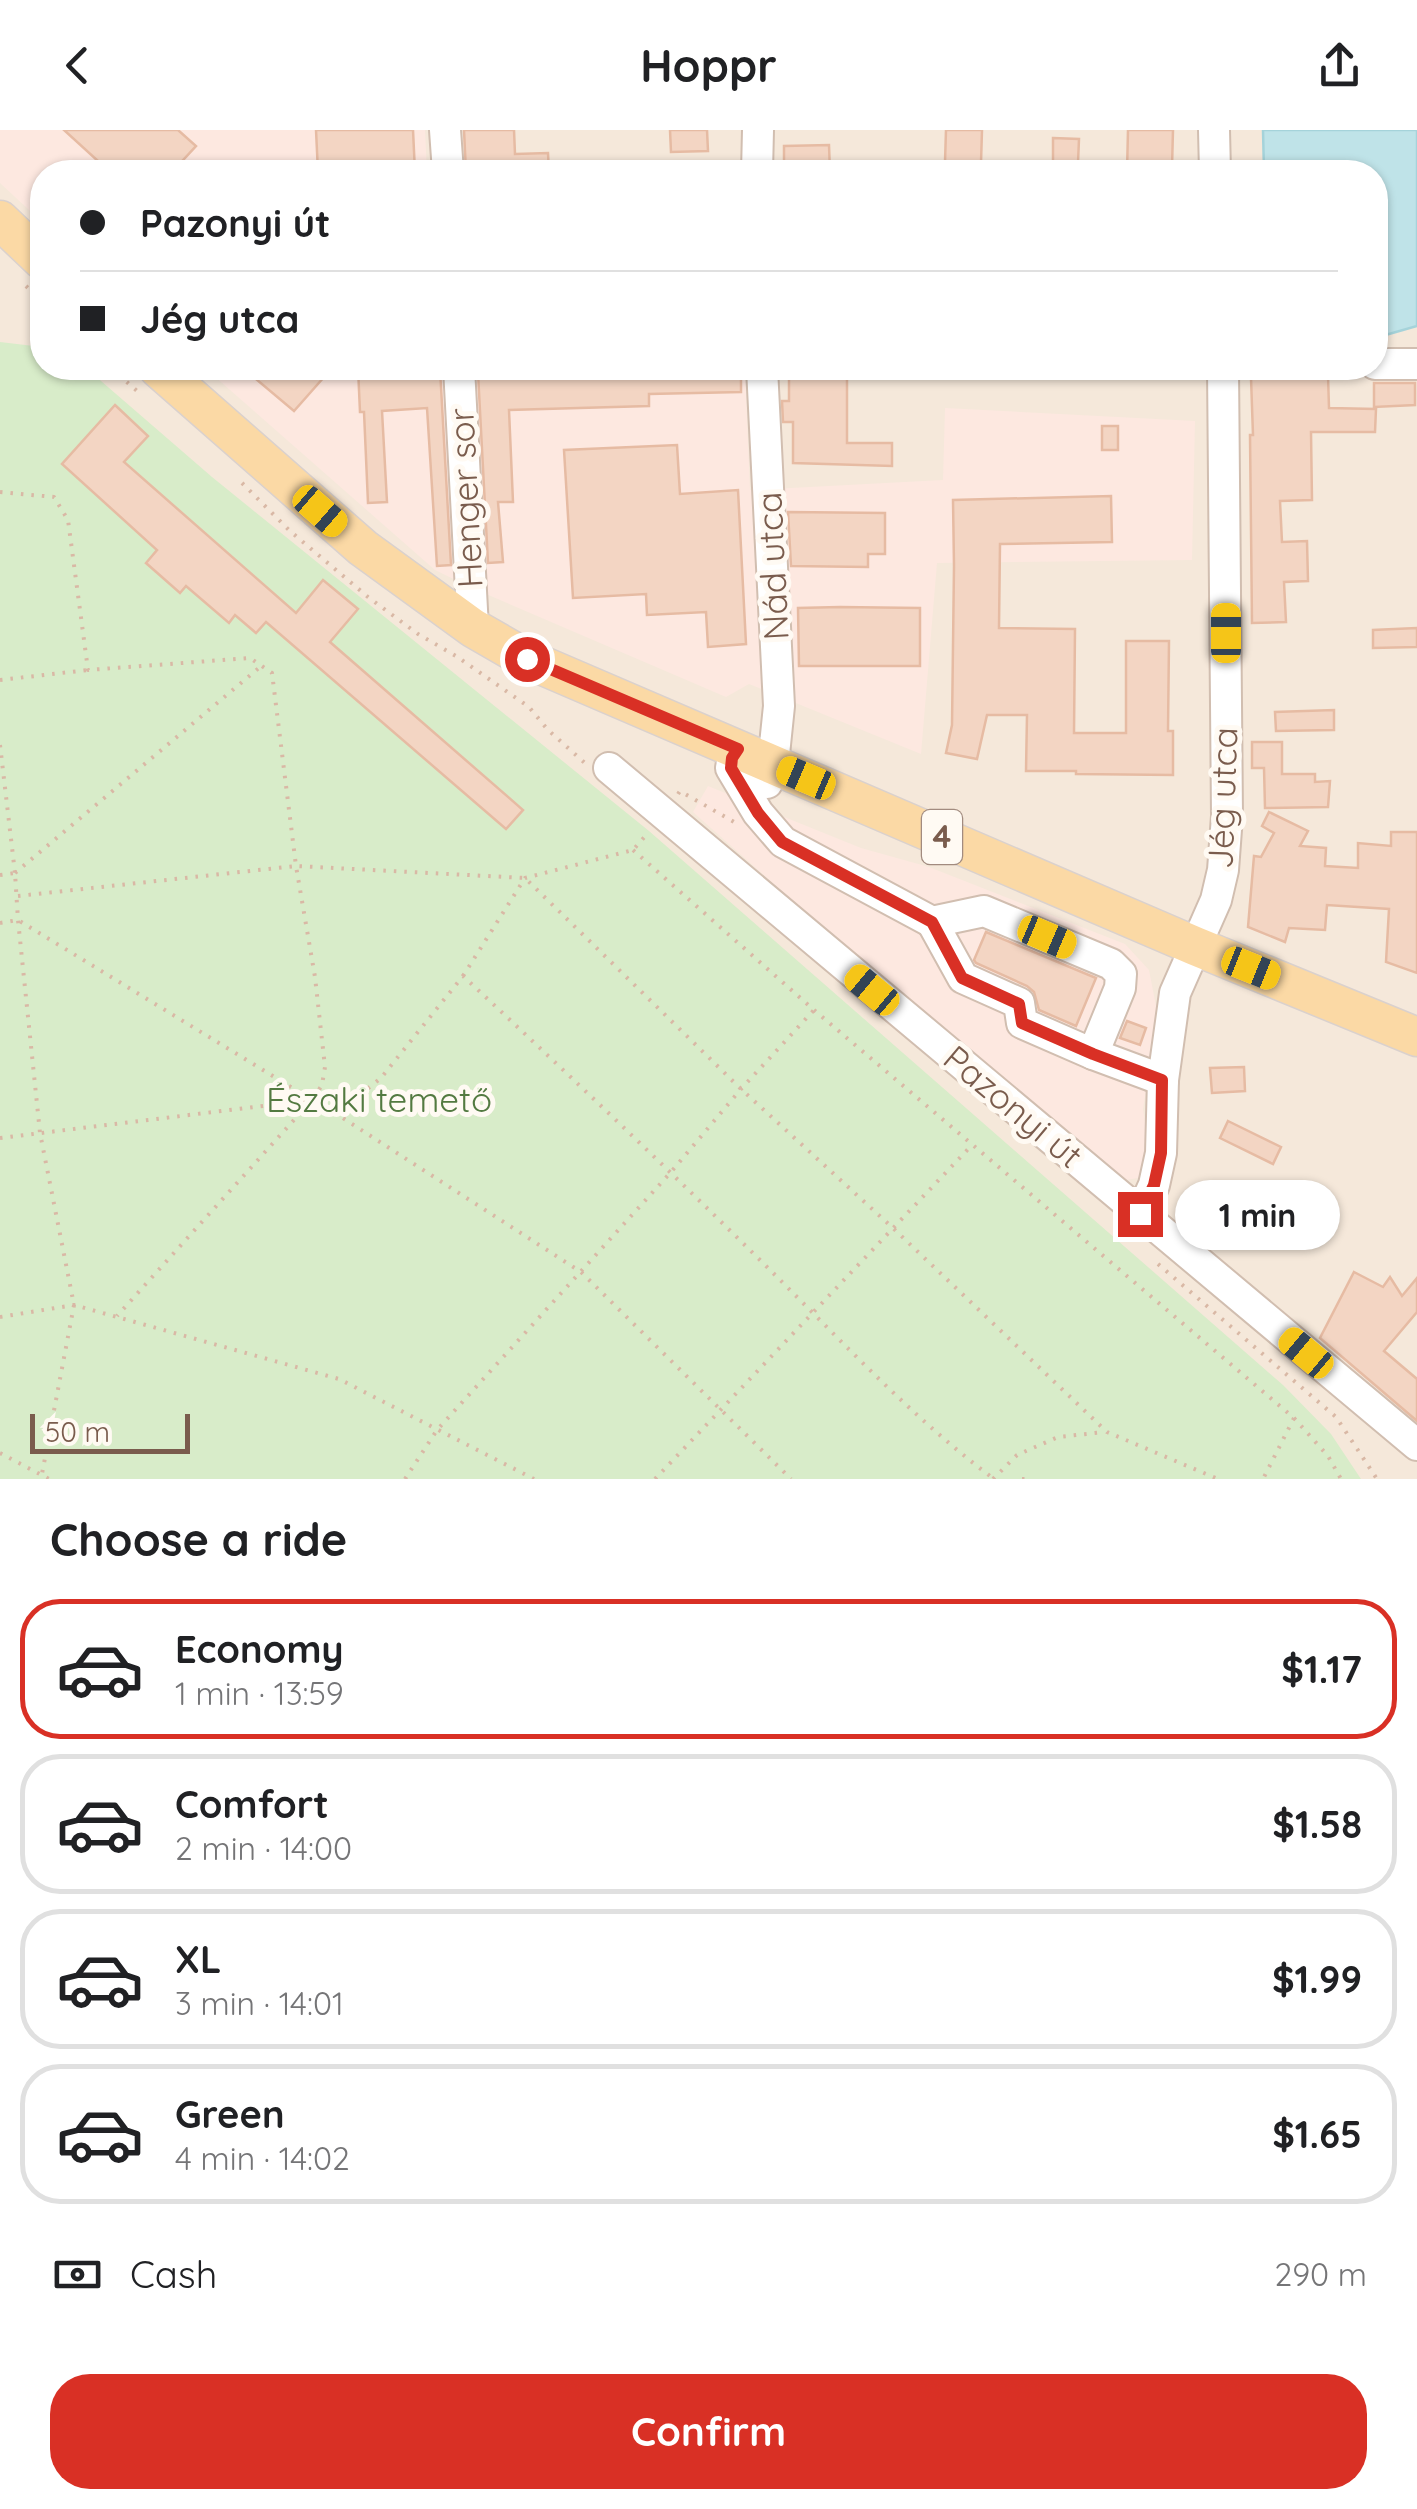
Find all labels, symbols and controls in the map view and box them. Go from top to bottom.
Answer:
text: Hoppr [640,37,777,93]
icon: back [50,38,105,93]
icon: share [1312,38,1367,93]
text: Pazonyi út [140,199,331,247]
text: Jég utca [140,295,299,343]
street label: Henger sor [438,407,492,589]
car [288,480,352,542]
street label: Nád utca [746,491,798,641]
car [1211,603,1241,663]
route start [505,637,550,682]
street label: Jég utca [1198,726,1246,870]
car [773,752,839,804]
road number: 4 [922,810,962,864]
car [1014,911,1080,963]
car [1218,943,1284,993]
car [839,959,905,1021]
street label: Pazonyi út [935,1035,1092,1177]
park label: Északi temető [266,1077,492,1121]
callout: 1 min [1175,1179,1340,1249]
route end [1118,1192,1163,1237]
text: 1 min [1219,1195,1296,1235]
car [1273,1322,1339,1384]
scale bar [30,1409,190,1454]
text: 50 m [45,1414,110,1449]
text: Choose a ride [50,1511,347,1567]
icon: car [55,1624,145,1714]
text: Economy [175,1625,344,1673]
text: $1.17 [1281,1645,1362,1693]
text: 1 min · 13:59 [175,1673,344,1713]
icon: car [55,1779,145,1869]
text: Comfort [175,1780,329,1828]
text: $1.58 [1272,1800,1362,1848]
text: 2 min · 14:00 [175,1828,352,1868]
icon: car [55,1934,145,2024]
text: XL [175,1935,221,1983]
text: $1.99 [1272,1955,1362,2003]
text: 3 min · 14:01 [175,1983,344,2023]
icon: car [55,2089,145,2179]
text: Green [175,2090,285,2138]
text: $1.65 [1272,2110,1362,2158]
text: 4 min · 14:02 [175,2138,350,2178]
icon: cash [50,2247,105,2302]
text: Cash [130,2250,217,2298]
text: 290 m [1274,2254,1367,2294]
button: Confirm [50,2374,1367,2489]

